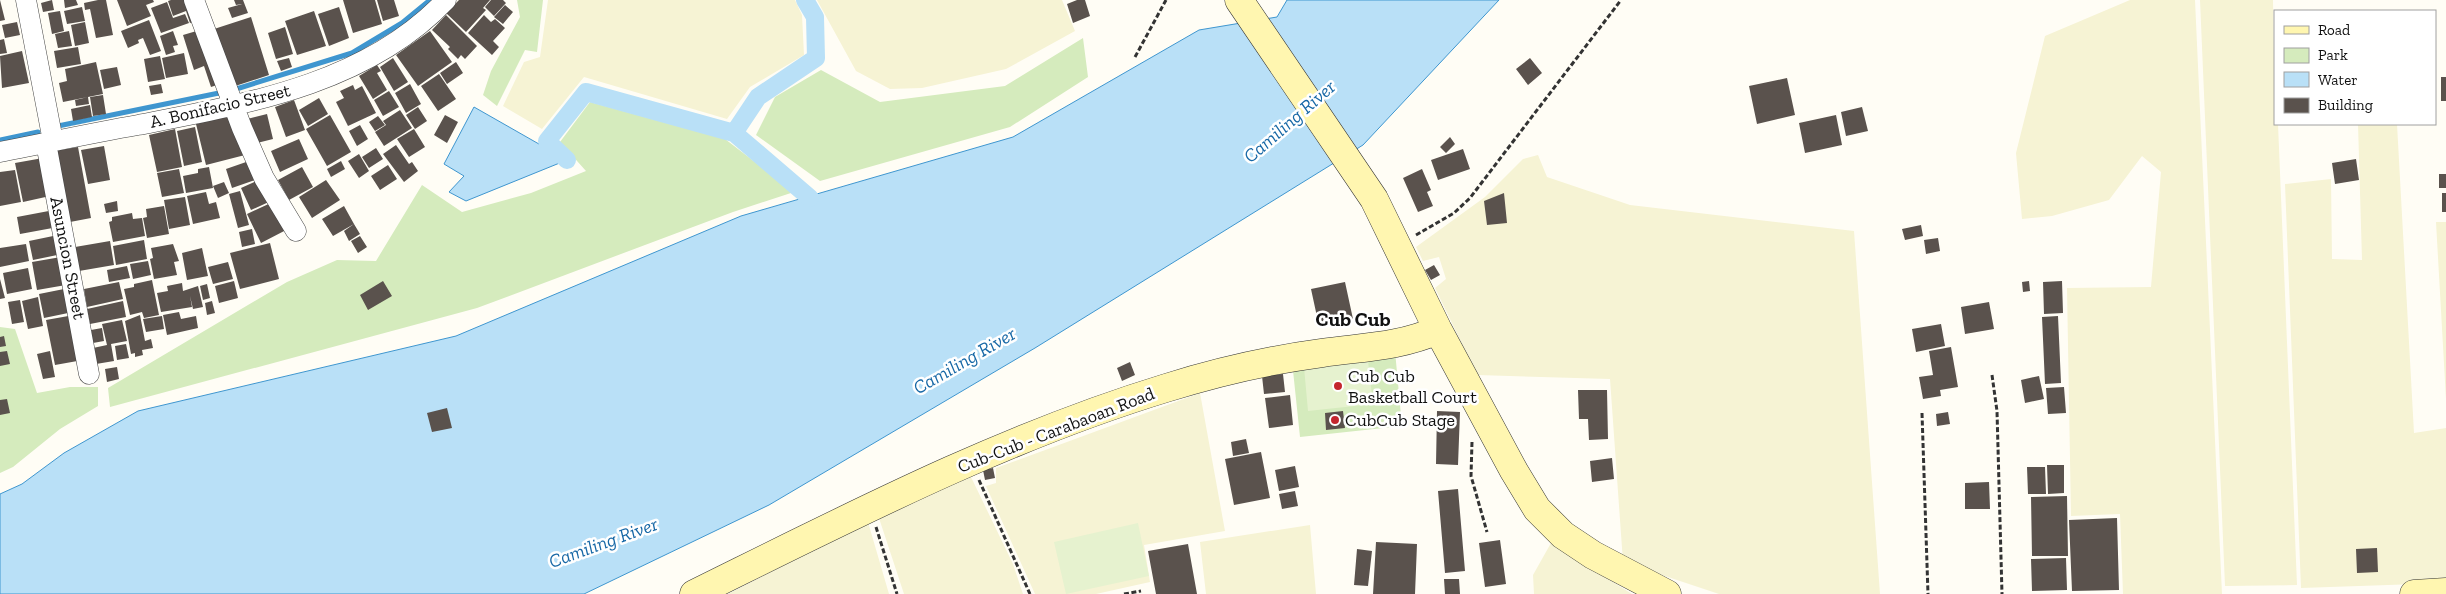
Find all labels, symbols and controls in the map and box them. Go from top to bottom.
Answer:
legend [2274,10,2436,125]
text: Road [2318,21,2351,39]
text: Park [2318,46,2348,64]
text: Water [2318,71,2358,89]
water label: Camiling River [1239,75,1340,168]
street label: A. Bonifacio Street [148,79,293,133]
text: Building [2318,96,2373,114]
street label: Asuncion Street [45,195,91,321]
district label: Cub Cub [1316,307,1390,331]
water label: Camiling River [909,322,1020,399]
place label: Cub Cub Basketball Court [1348,365,1477,408]
marker: Cub Cub Basketball Court [1332,380,1344,392]
street label: Cub-Cub - Carabaoan Road [954,382,1158,478]
place label: CubCub Stage [1345,409,1455,431]
marker: CubCub Stage [1329,414,1341,426]
water label: Camiling River [545,512,661,573]

